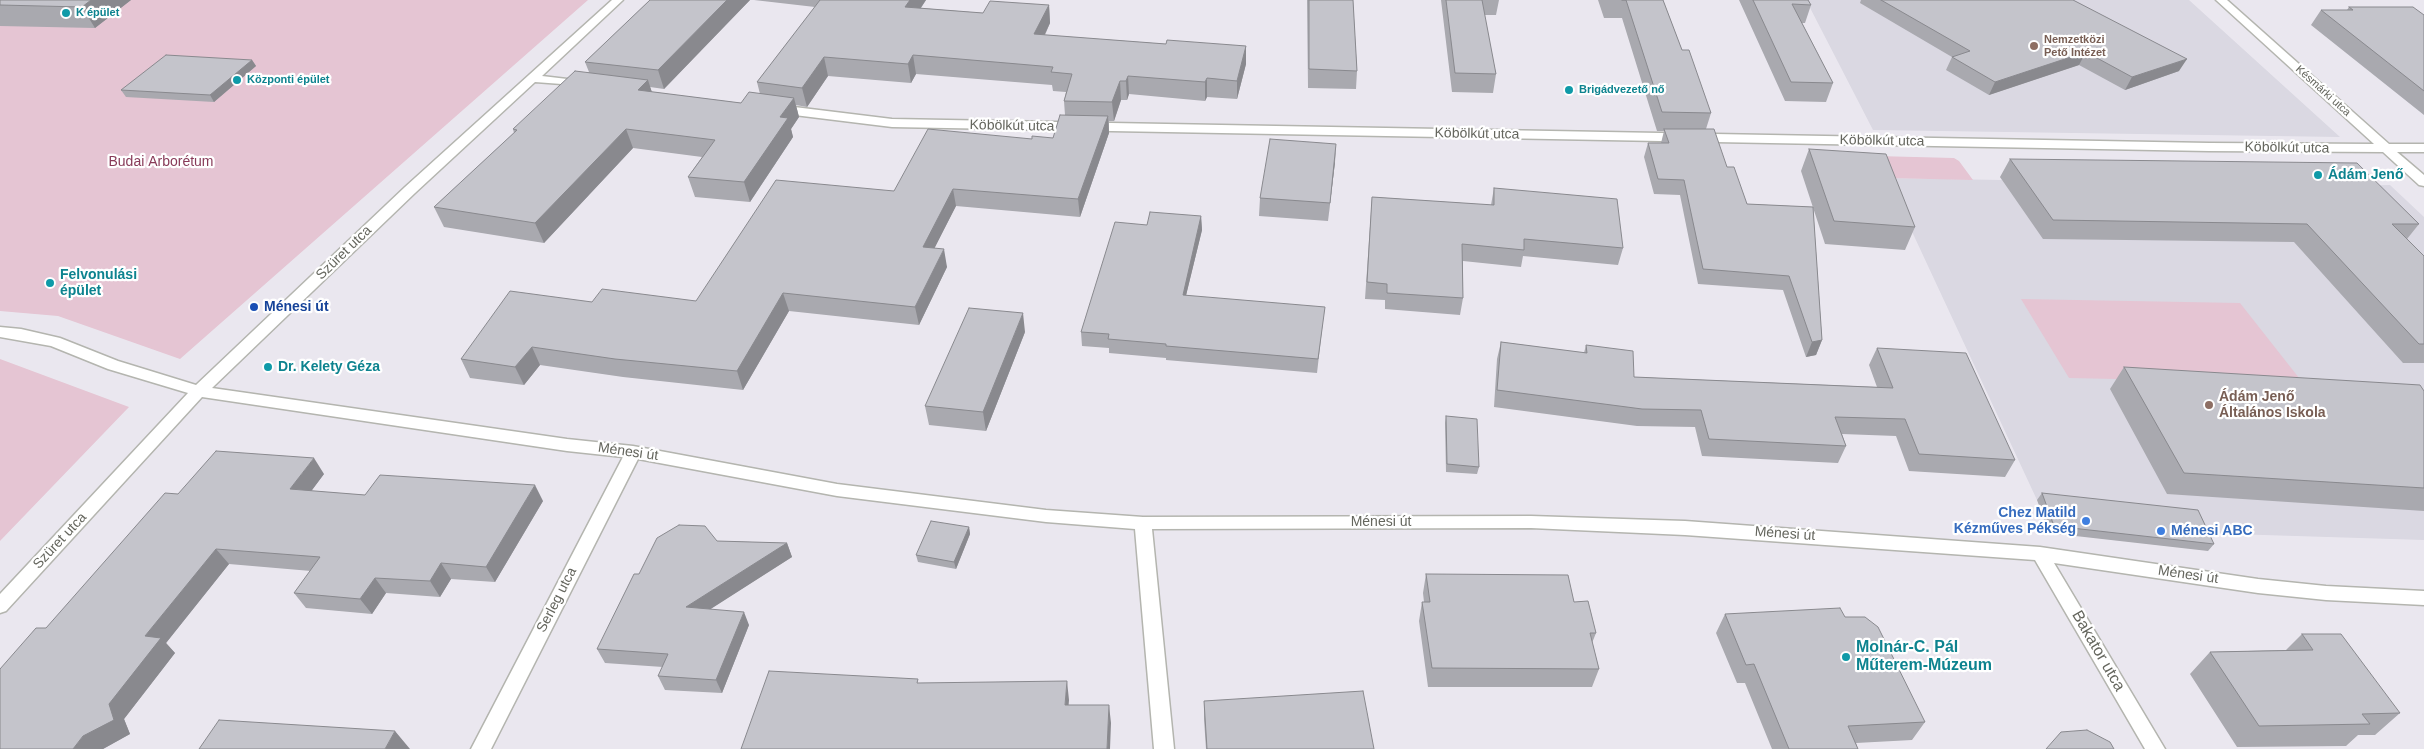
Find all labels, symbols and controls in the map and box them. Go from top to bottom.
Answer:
place label: K épület [76,6,119,20]
marker: K épület [60,7,72,19]
place label: Nemzetközi Pető Intézet [2044,33,2106,59]
marker: Nemzetközi Pető Intézet [2028,40,2040,52]
street label: Késmárki utca [2293,63,2353,119]
place label: Központi épület [247,73,329,87]
marker: Központi épület [231,74,243,86]
place label: Brigádvezető nő [1579,83,1665,97]
marker: Brigádvezető nő [1563,84,1575,96]
street label: Köbölkút utca [969,117,1055,135]
street label: Köbölkút utca [1434,125,1520,143]
street label: Köbölkút utca [1839,132,1925,150]
street label: Köbölkút utca [2244,139,2330,157]
park label: Budai Arborétum [108,154,214,170]
place label: Ádám Jenő [2328,167,2403,183]
marker: Ádám Jenő [2312,169,2324,181]
street label: Szüret utca [313,222,375,284]
place label: Felvonulási épület [60,267,137,300]
marker: Felvonulási épület [44,277,56,289]
place label: Ménesi út [264,299,329,315]
marker: Ménesi út [248,301,260,313]
place label: Dr. Kelety Géza [278,359,380,375]
marker: Dr. Kelety Géza [262,361,274,373]
place label: Ádám Jenő Általános Iskola [2219,389,2326,422]
marker: Ádám Jenő Általános Iskola [2203,399,2215,411]
street label: Ménesi út [597,439,659,465]
place label: Chez Matild Kézműves Pékség [1954,505,2076,538]
street label: Szüret utca [30,509,90,573]
street label: Ménesi út [1351,514,1411,530]
marker: Chez Matild Kézműves Pékség [2080,515,2092,527]
place label: Ménesi ABC [2171,523,2253,539]
street label: Ménesi út [1754,524,1816,544]
marker: Ménesi ABC [2155,525,2167,537]
street label: Ménesi út [2157,562,2219,588]
street label: Serleg utca [533,565,581,635]
street label: Bakator utca [2067,607,2129,695]
place label: Molnár-C. Pál Műterem-Múzeum [1856,638,1992,676]
marker: Molnár-C. Pál Műterem-Múzeum [1840,651,1852,663]

